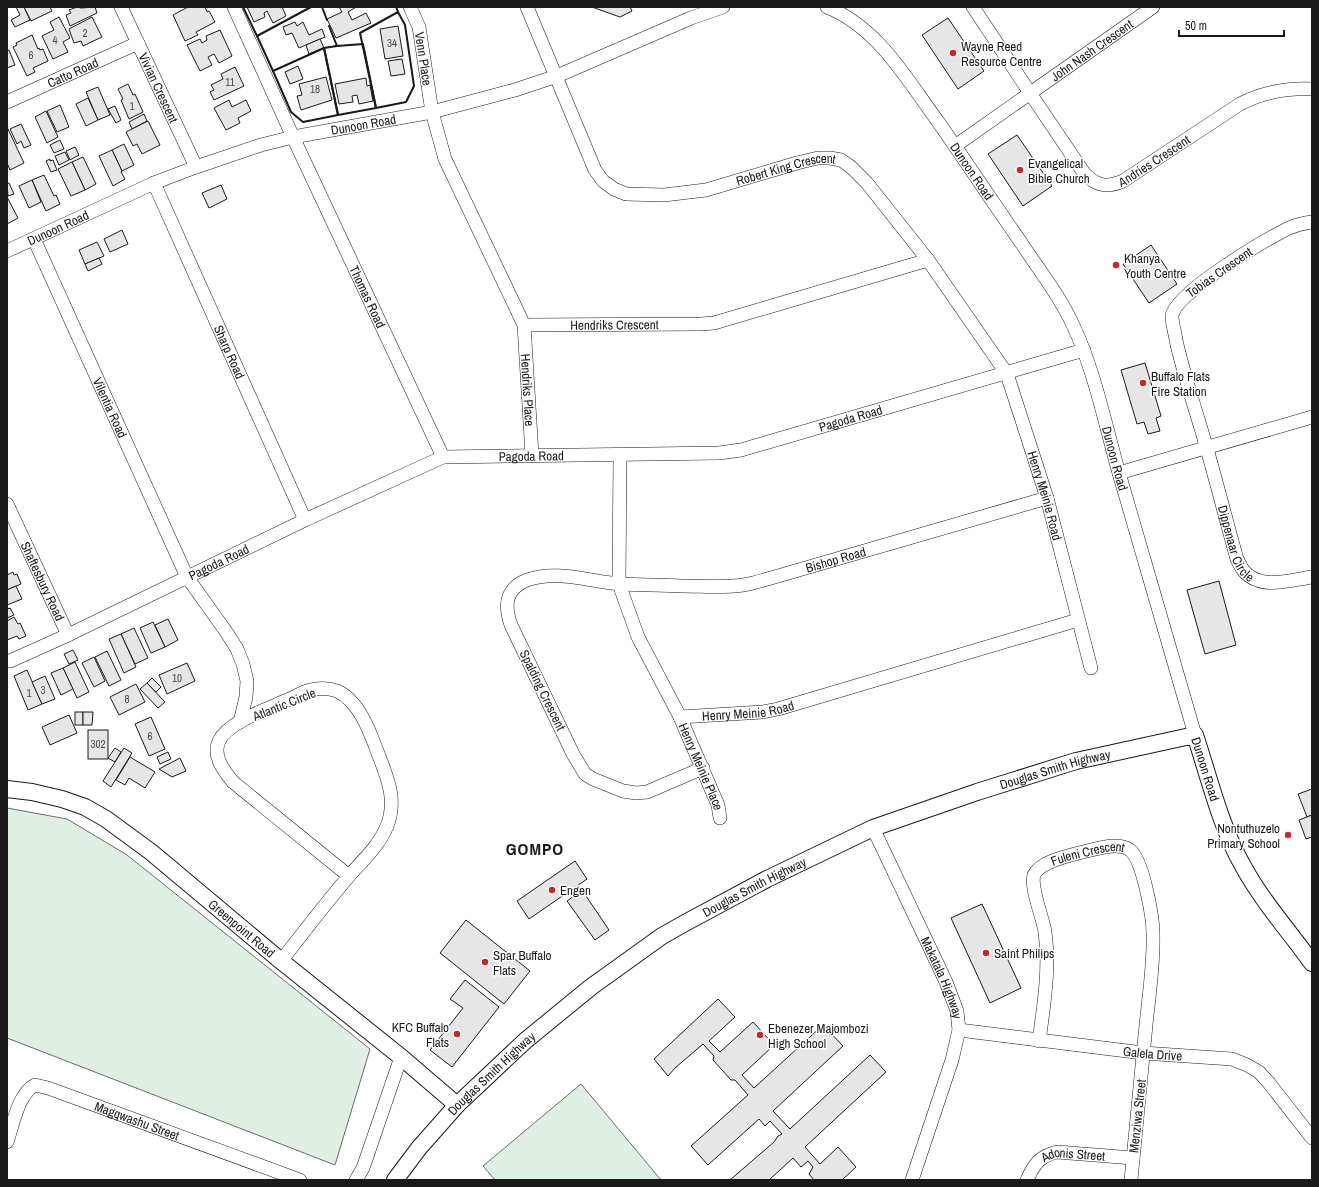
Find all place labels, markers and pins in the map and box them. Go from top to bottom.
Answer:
place label: Wayne Reed Resource Centre [961,38,1042,70]
marker: Wayne Reed Resource Centre [948,48,958,58]
place label: Evangelical Bible Church [1028,155,1090,187]
marker: Evangelical Bible Church [1015,165,1025,175]
place label: Khanya Youth Centre [1124,250,1186,282]
marker: Khanya Youth Centre [1111,260,1121,270]
place label: Buffalo Flats Fire Station [1151,368,1210,400]
marker: Buffalo Flats Fire Station [1138,378,1148,388]
place label: Nontuthuzelo Primary School [1207,820,1280,852]
marker: Nontuthuzelo Primary School [1283,830,1293,840]
place label: Engen [560,882,591,899]
marker: Engen [547,885,557,895]
place label: Saint Philips [994,945,1054,962]
place label: Spar Buffalo Flats [493,947,552,979]
marker: Saint Philips [981,948,991,958]
marker: Spar Buffalo Flats [480,957,490,967]
place label: KFC Buffalo Flats [392,1019,449,1051]
place label: Ebenezer Majombozi High School [768,1020,869,1052]
marker: KFC Buffalo Flats [452,1029,462,1039]
marker: Ebenezer Majombozi High School [755,1030,765,1040]

